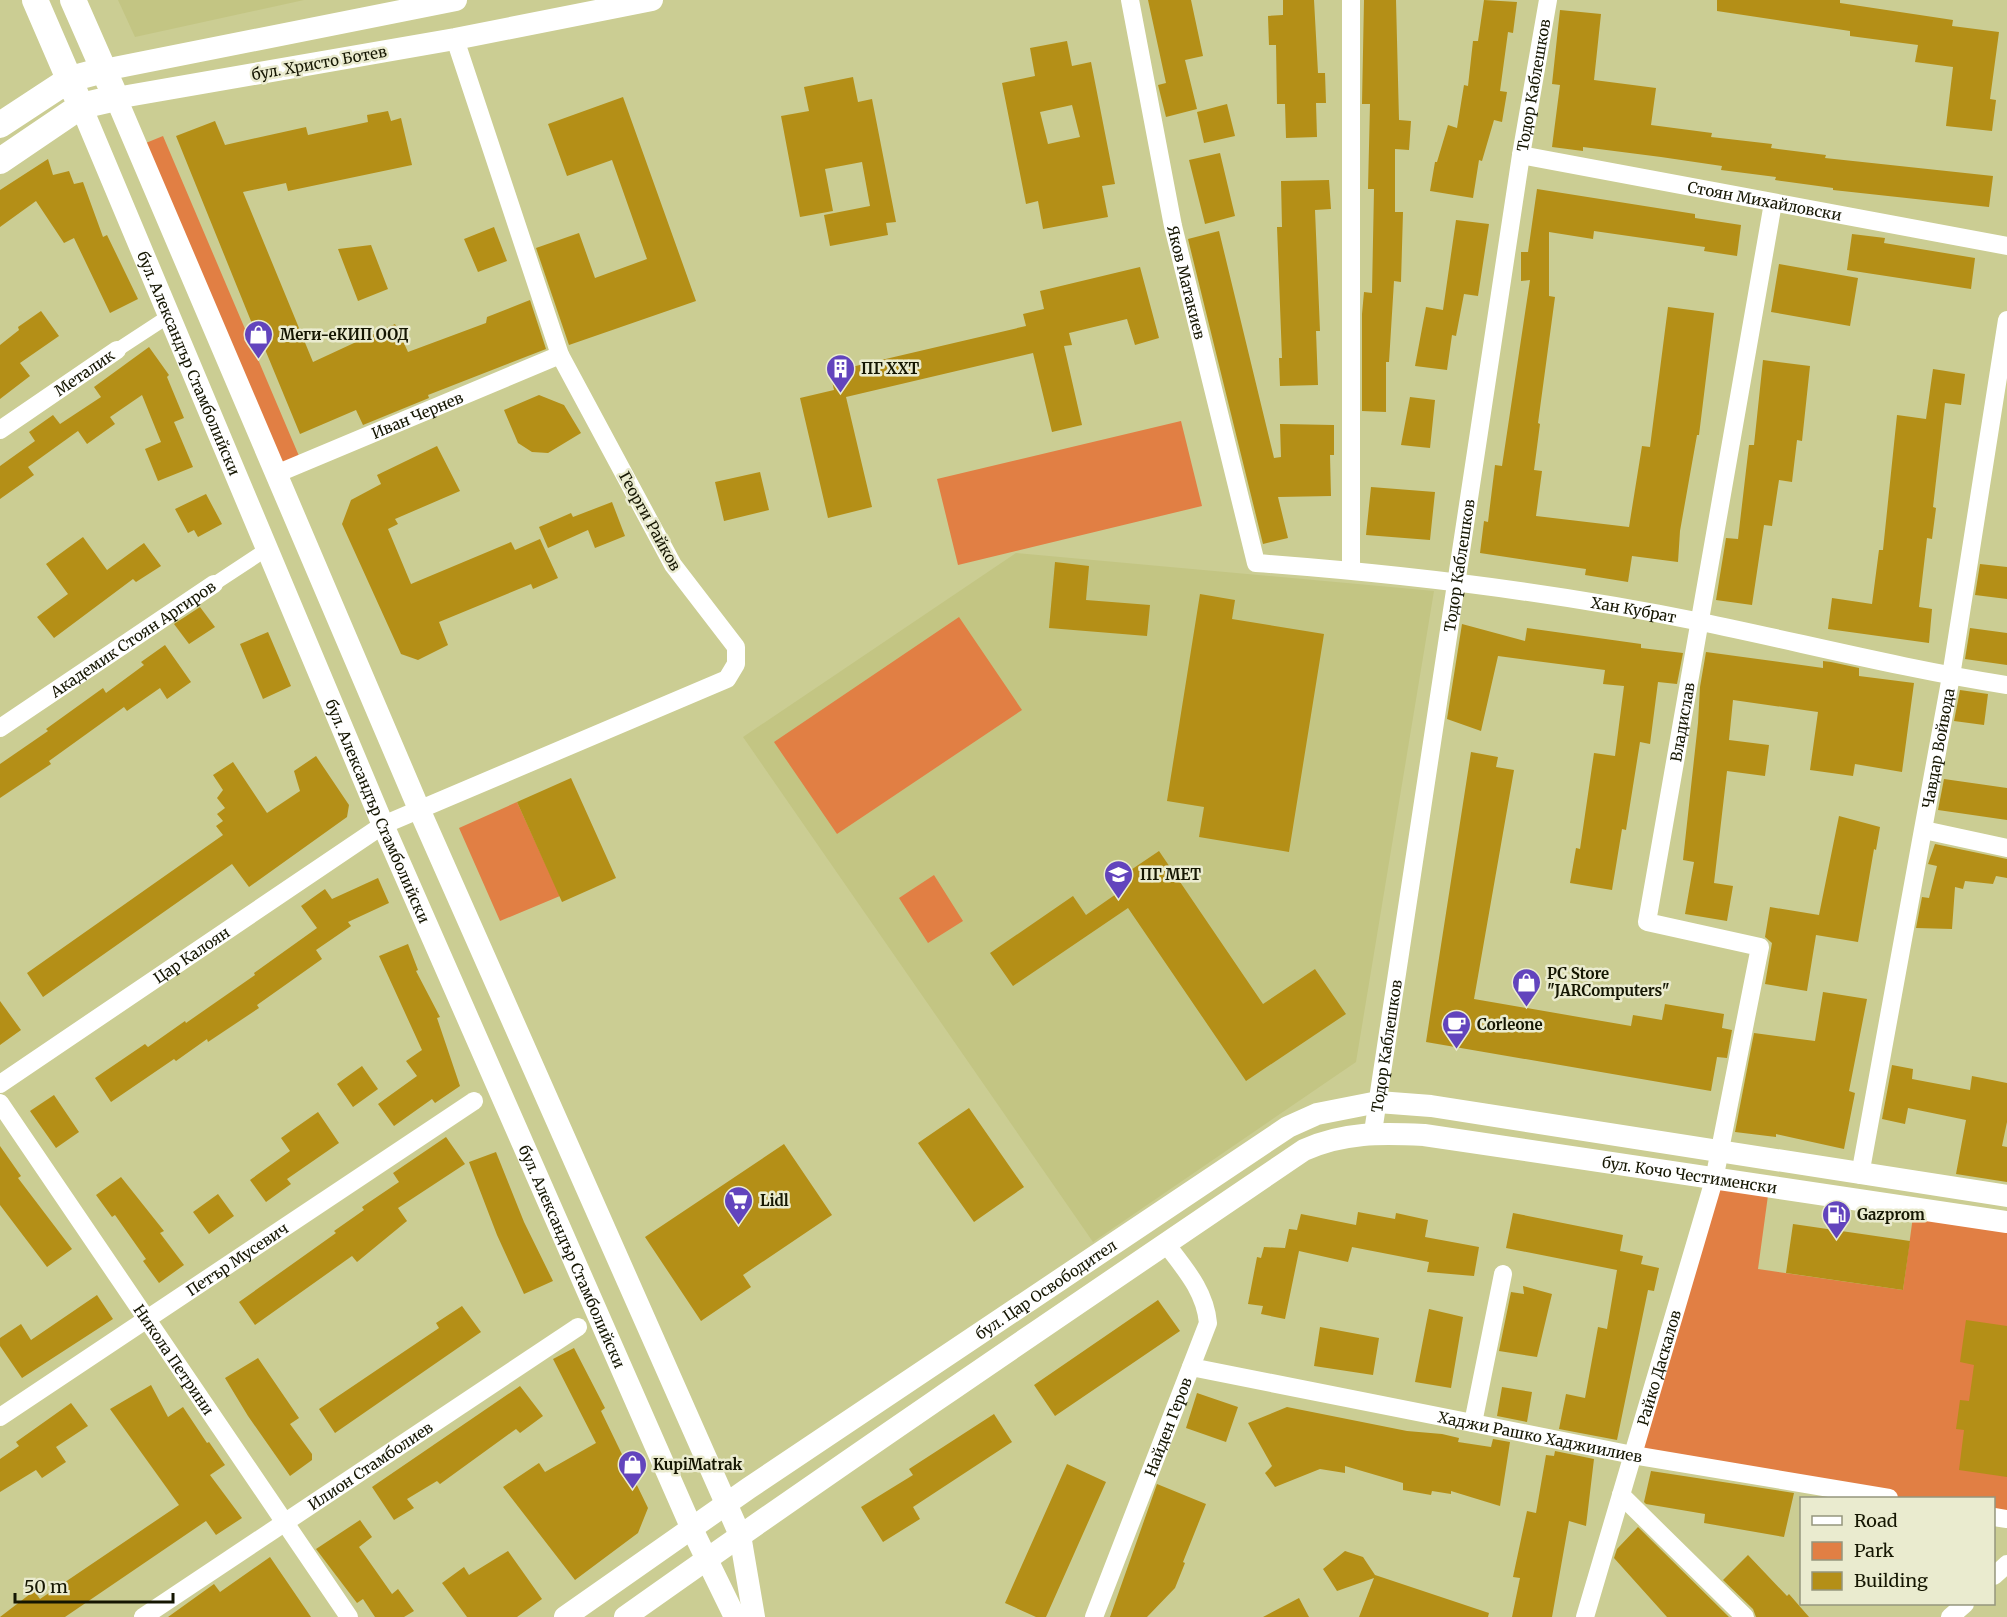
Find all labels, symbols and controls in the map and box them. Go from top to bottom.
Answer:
street label: Тодор Каблешков [1512,17,1554,153]
street label: бул. Христо Ботев [250,42,388,84]
street label: Стоян Михайловски [1686,177,1844,224]
street label: Яков Матакиев [1164,223,1210,341]
street label: бул. Александър Стамболийски [134,248,245,478]
shop icon: Меги-еКИП ООД [243,318,275,360]
place label: Меги-еКИП ООД [280,325,409,344]
street label: Металик [50,345,118,400]
building icon: ПГ ХХТ [824,352,856,394]
place label: ПГ ХХТ [861,359,920,378]
street label: Иван Чернев [369,387,466,442]
street label: Георги Райков [615,468,685,574]
street label: Тодор Каблешков [1439,498,1478,633]
street label: Академик Стоян Аргиров [46,576,219,702]
street label: Хан Кубрат [1590,592,1678,626]
street label: Владислав [1666,681,1698,763]
street label: Чавдар Войвода [1918,687,1958,810]
street label: бул. Александър Стамболийски [322,696,434,926]
school or university icon: ПГ МЕТ [1103,858,1135,900]
place label: ПГ МЕТ [1140,865,1201,884]
street label: Цар Калоян [150,922,233,987]
place label: PC Store "JARComputers" [1547,964,1670,1000]
shop icon: PC Store "JARComputers" [1510,966,1542,1008]
street label: Тодор Каблешков [1367,978,1405,1114]
cafe icon: Corleone [1440,1008,1472,1050]
place label: Corleone [1477,1015,1543,1034]
street label: бул. Александър Стамболийски [515,1142,630,1371]
street label: бул. Кочо Честименски [1601,1152,1778,1197]
supermarket icon: Lidl [723,1184,755,1226]
place label: Lidl [760,1191,789,1210]
fuel station icon: Gazprom [1820,1198,1852,1240]
place label: Gazprom [1857,1205,1925,1224]
street label: Петър Мусевич [183,1218,292,1300]
street label: бул. Цар Освободител [972,1235,1120,1343]
street label: Никола Петрини [130,1301,218,1418]
street label: Райко Даскалов [1633,1307,1685,1428]
street label: Найден Геров [1140,1374,1196,1479]
street label: Хаджи Рашко Хаджиилиев [1436,1407,1644,1466]
street label: Илион Стамболиев [304,1417,436,1514]
shop icon: KupiMatrak [616,1448,648,1490]
place label: KupiMatrak [653,1455,743,1474]
legend [1800,1497,1995,1605]
text: Road [1854,1509,1898,1532]
text: Park [1854,1539,1895,1562]
scale bar [15,1566,172,1604]
text: Building [1854,1569,1928,1592]
text: 50 m [24,1575,68,1598]

